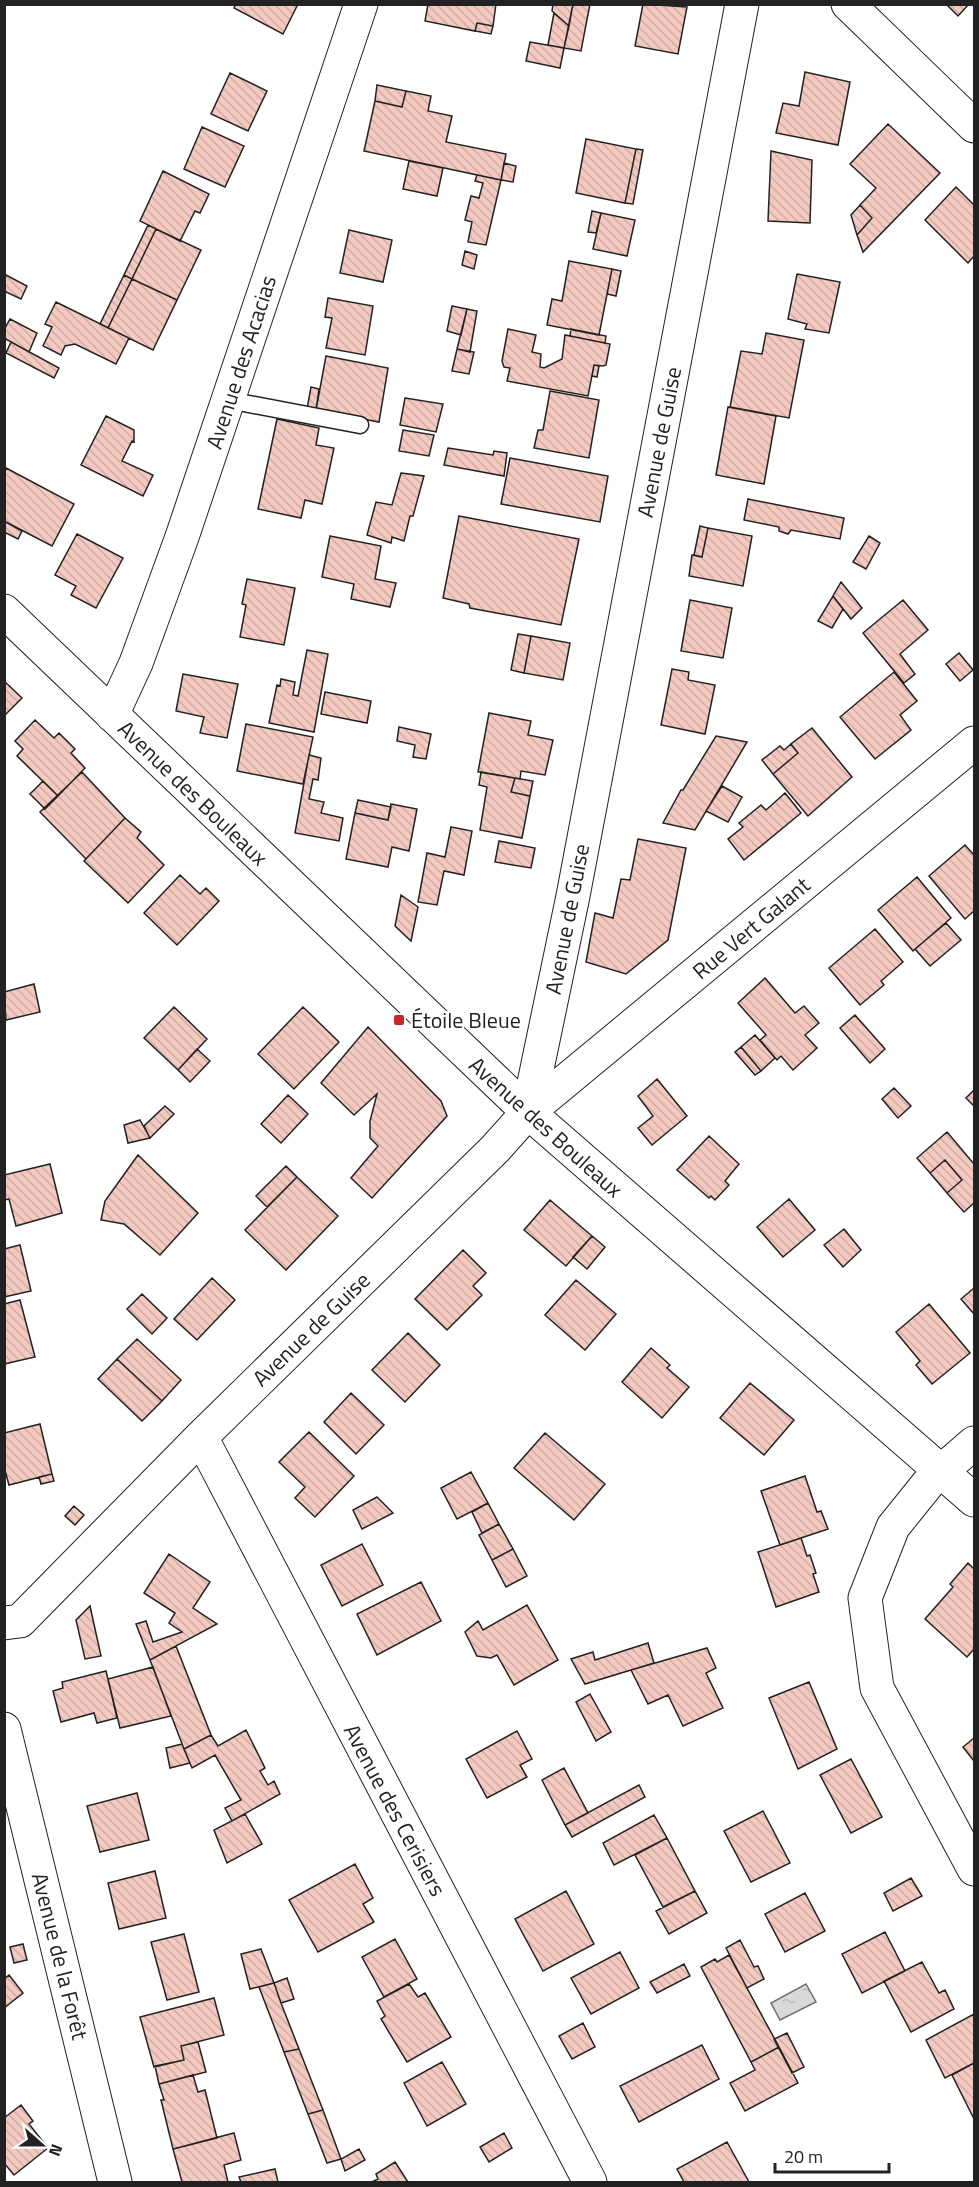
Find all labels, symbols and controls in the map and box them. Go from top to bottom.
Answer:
street label: Avenue des Acacias [197,271,285,453]
street label: Avenue de Guise [628,364,690,520]
street label: Avenue des Bouleaux [110,712,276,874]
street label: Avenue de Guise [536,841,598,997]
street label: Rue Vert Galant [685,868,818,988]
place label: Étoile Bleue [411,1003,521,1037]
marker: Étoile Bleue [392,1013,406,1027]
street label: Avenue des Bouleaux [461,1048,631,1206]
street label: Avenue de Guise [244,1264,378,1394]
street label: Avenue des Cerisiers [335,1718,455,1902]
street label: Avenue de la Forêt [23,1869,97,2043]
north arrow [12,2115,72,2175]
scale bar [775,2136,889,2174]
text: N [43,2141,69,2160]
text: 20 m [784,2143,823,2170]

